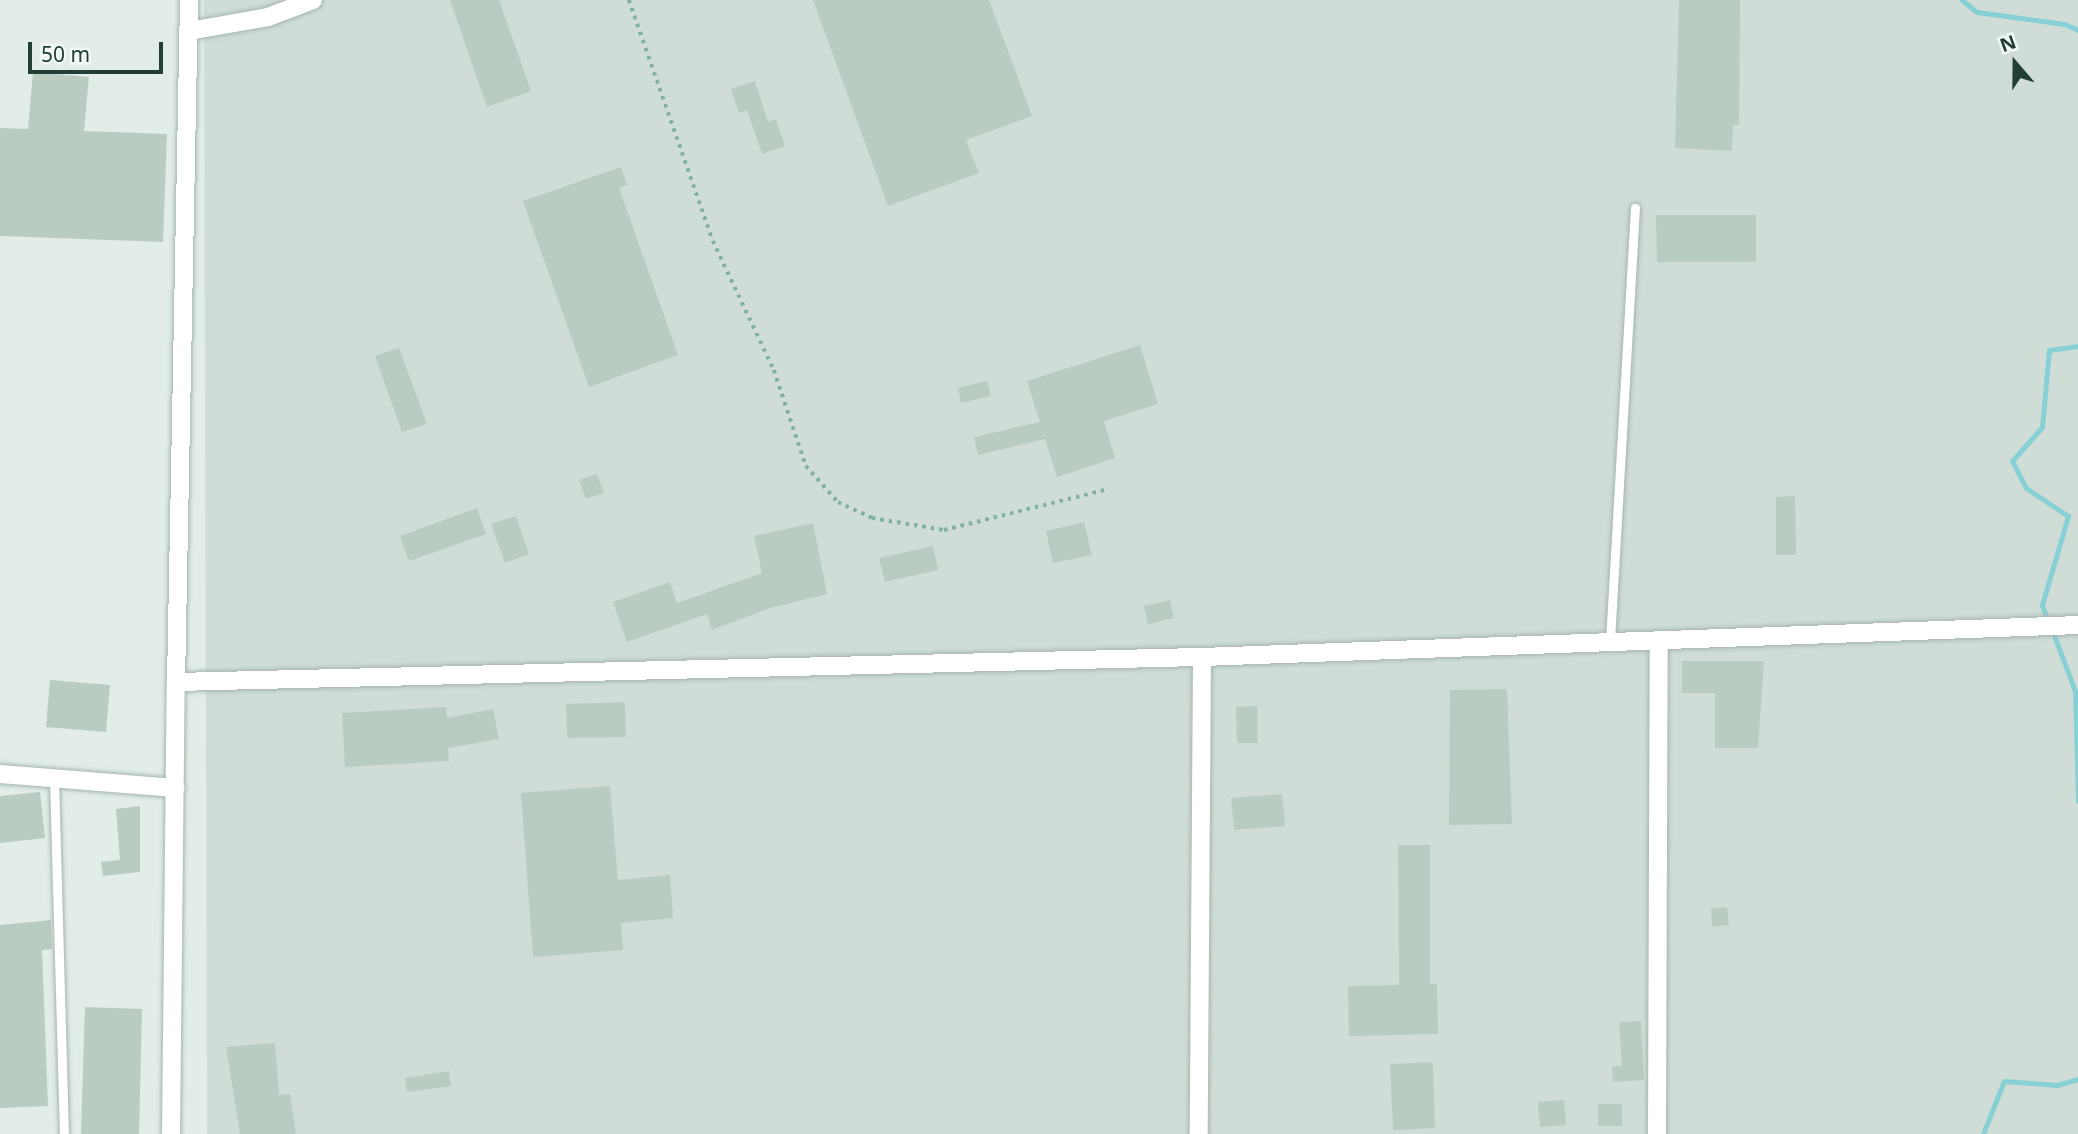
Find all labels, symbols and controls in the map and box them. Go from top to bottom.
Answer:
scale bar [32,28,166,72]
north arrow [1980,28,2050,98]
text: N [1996,28,2020,58]
text: 50 m [41,40,90,68]

